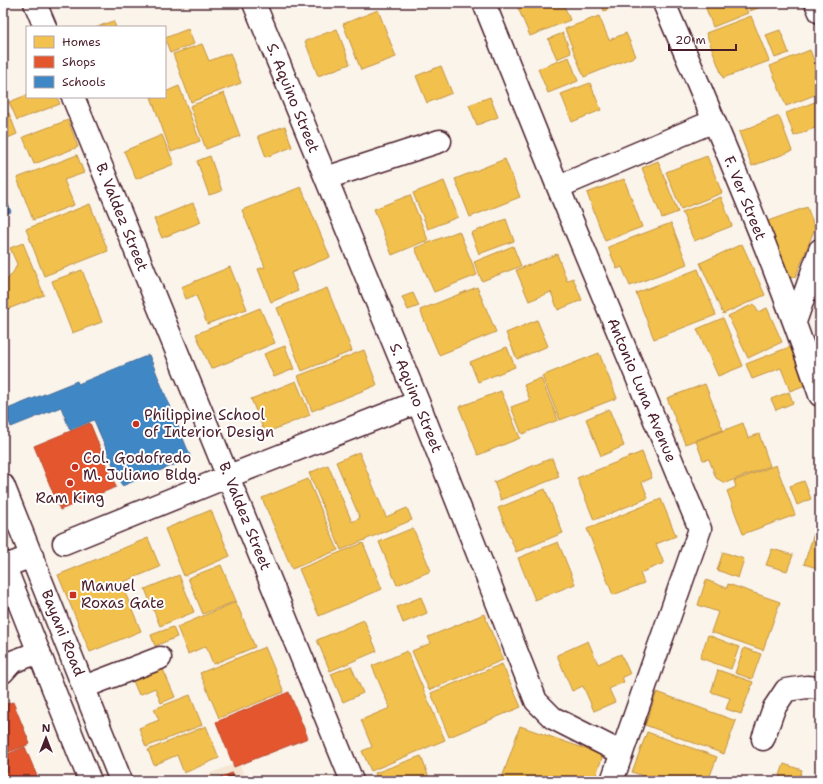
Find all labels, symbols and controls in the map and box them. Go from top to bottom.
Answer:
legend [26,26,166,98]
scale bar [669,26,736,52]
text: 20 m [675,32,706,48]
text: Homes [62,34,101,50]
street label: S. Aquino Street [262,40,324,156]
text: Shops [62,54,96,70]
text: Schools [62,74,106,90]
street label: F. Ver Street [719,153,771,243]
street label: B. Valdez Street [91,160,153,274]
street label: Antonio Luna Avenue [603,315,681,465]
street label: S. Aquino Street [385,340,447,456]
place label: Philippine School of Interior Design [144,405,274,442]
marker: Philippine School of Interior Design [131,419,141,429]
place label: Col. Godofredo M. Juliano Bldg. [83,448,201,485]
street label: B. Valdez Street [214,459,276,573]
marker: Col. Godofredo M. Juliano Bldg. [70,462,80,472]
marker: Ram King [65,478,75,488]
place label: Ram King [35,488,105,508]
place label: Manuel Roxas Gate [81,576,165,613]
street label: Bayani Road [37,587,90,680]
marker: Manuel Roxas Gate [68,590,78,600]
north arrow [26,718,66,758]
text: N [42,721,51,736]

